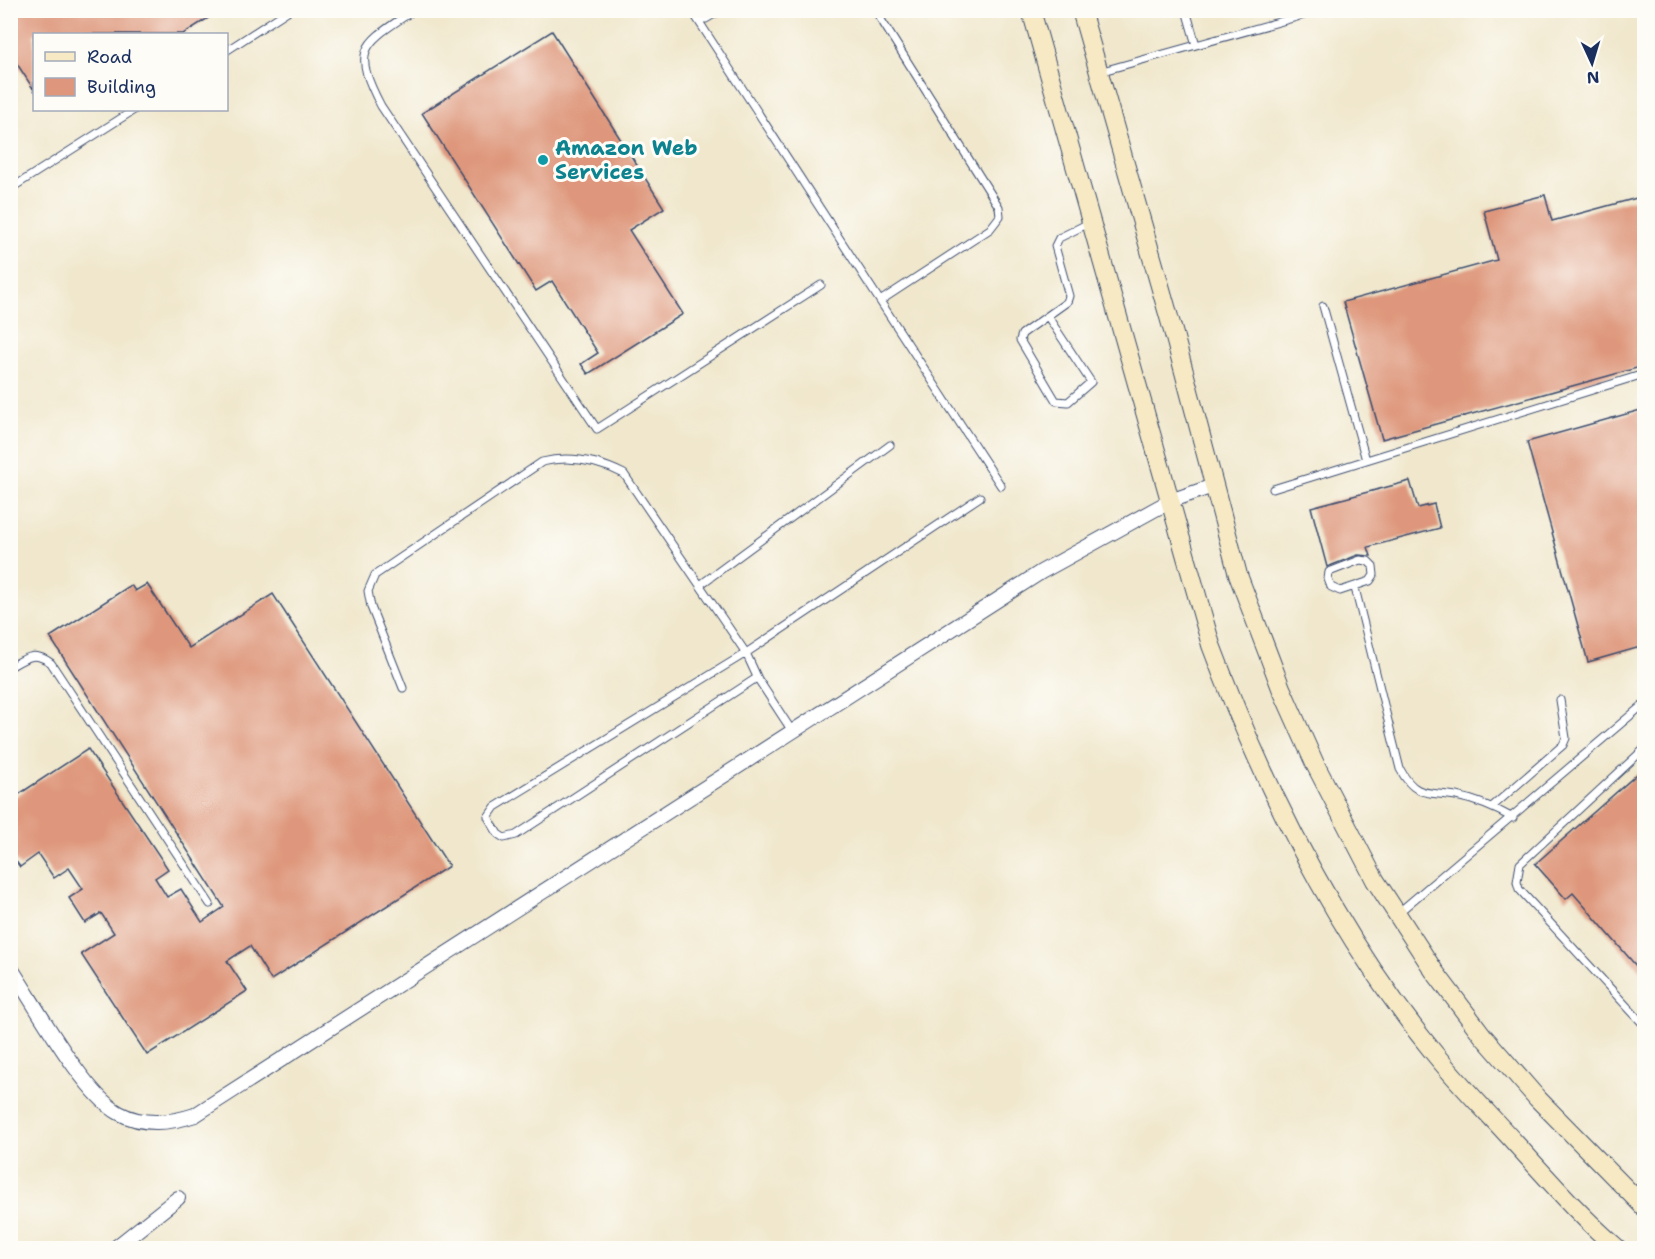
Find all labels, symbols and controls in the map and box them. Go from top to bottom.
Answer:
legend [33,33,228,111]
north arrow [1562,33,1622,93]
text: Road [87,45,132,69]
text: N [1586,67,1600,88]
text: Building [87,75,156,99]
place label: Amazon Web Services [555,134,698,186]
marker: Amazon Web Services [536,153,550,167]

